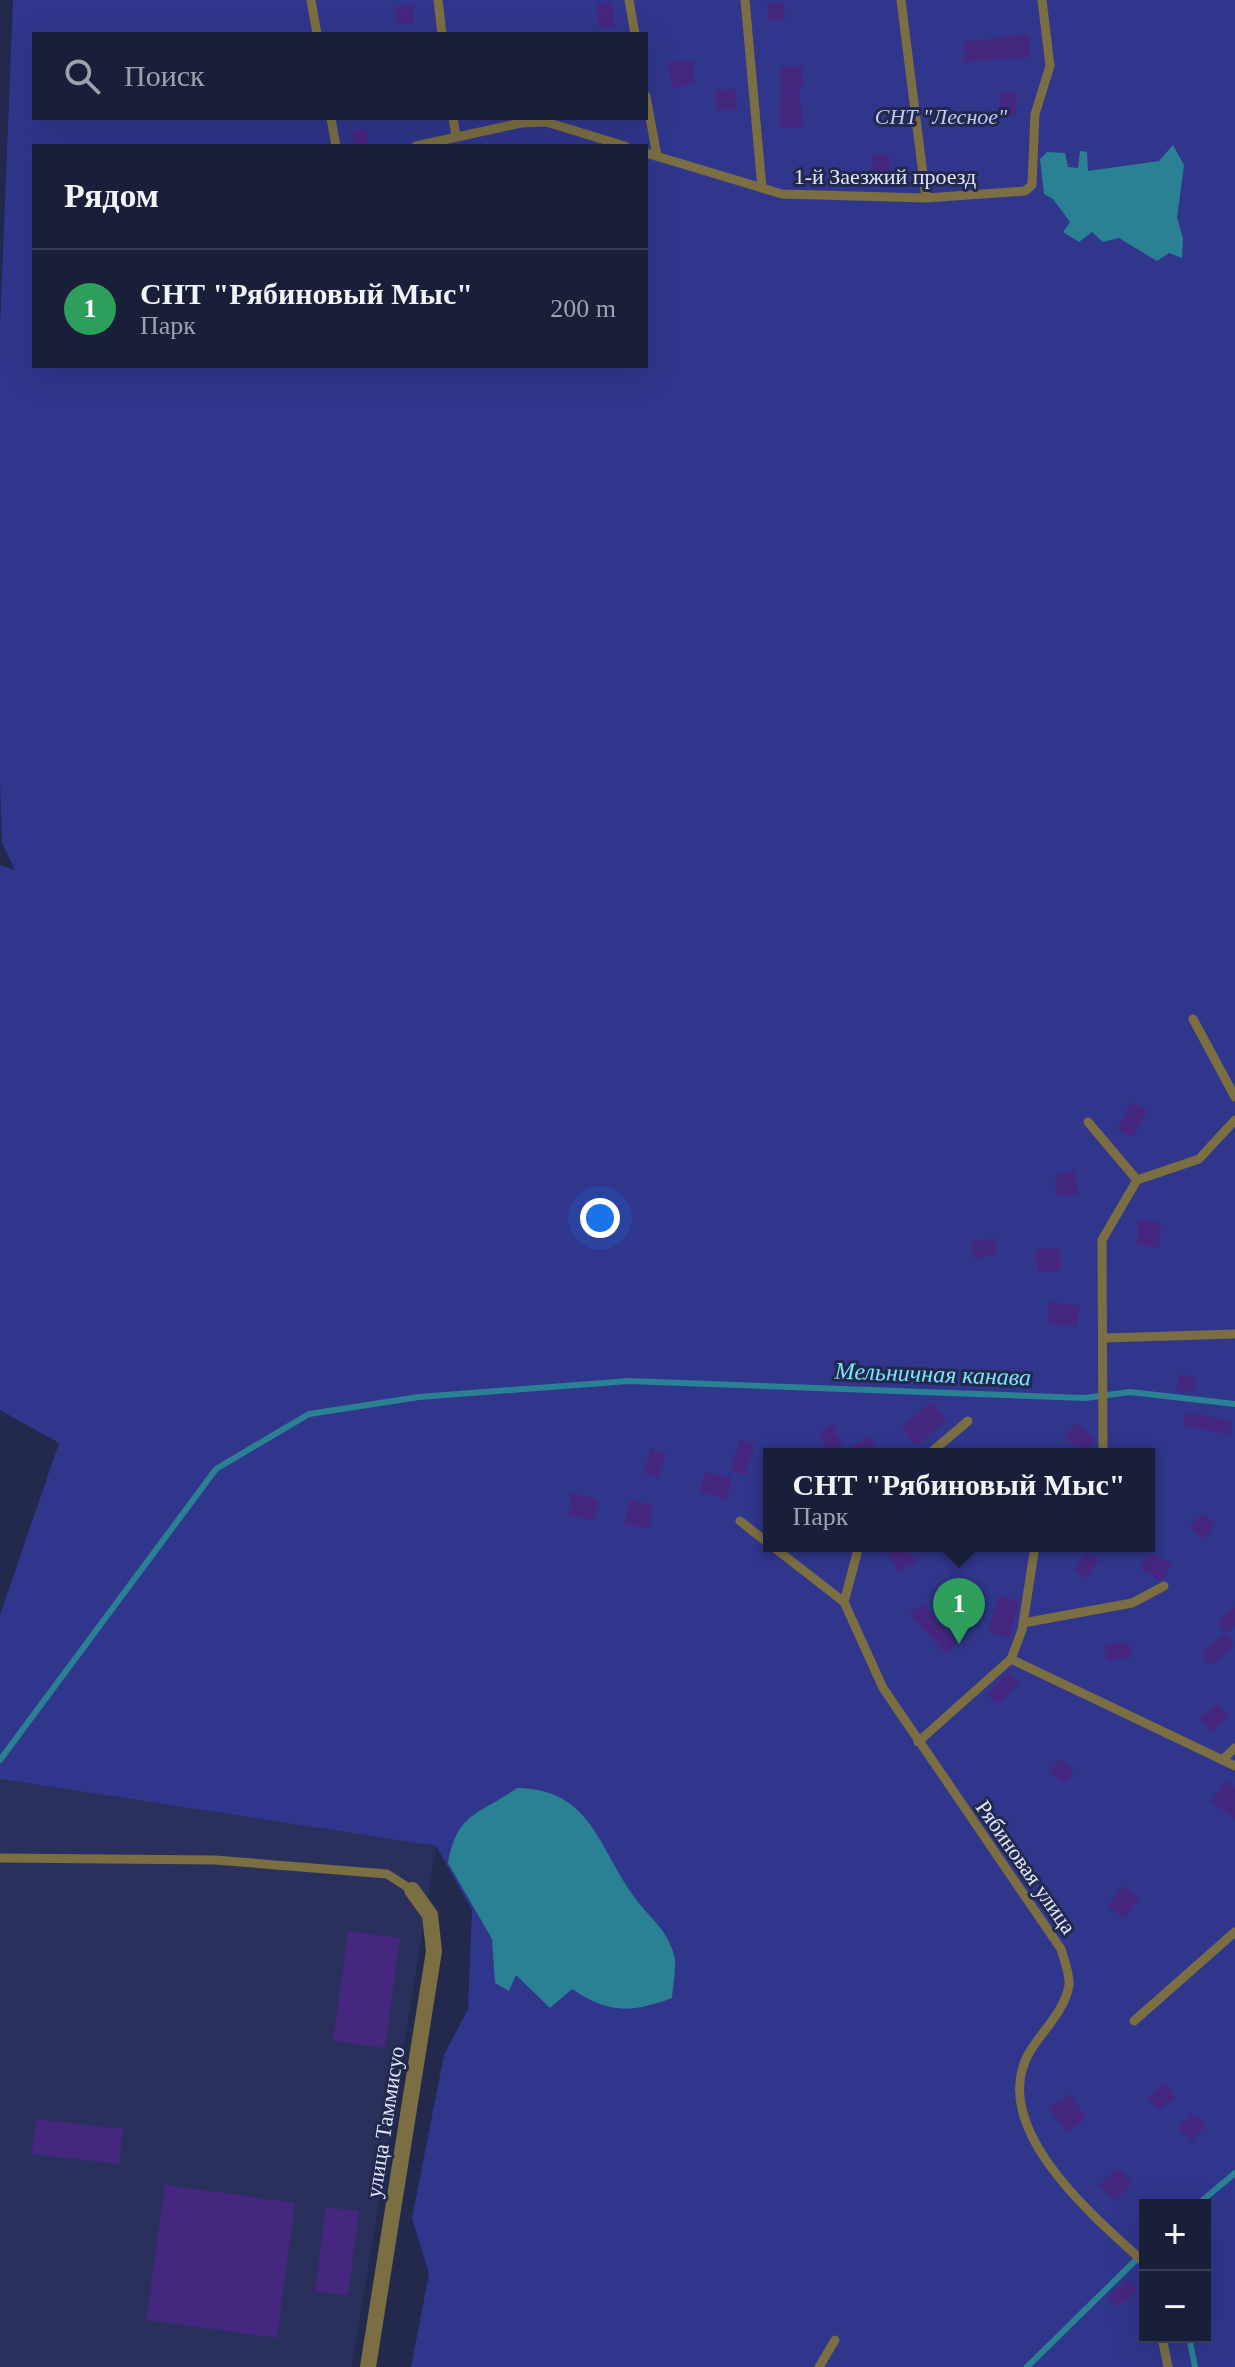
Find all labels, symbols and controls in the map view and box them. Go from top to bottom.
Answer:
search box [32,32,648,120]
icon: search [60,54,104,98]
text: Поиск [124,59,205,92]
park label: СНТ "Лесное" [875,104,1008,129]
street label: 1-й Заезжий проезд [794,164,976,189]
text: Рядом [64,177,159,214]
text: СНТ "Рябиновый Мыс" [140,277,473,310]
text: 1 [84,294,97,323]
text: 200 m [550,294,616,323]
text: Парк [140,311,196,340]
your location [580,1198,620,1238]
water label: Мельничная канава [833,1358,1032,1390]
popup [763,1448,1155,1552]
text: СНТ "Рябиновый Мыс" [793,1468,1125,1501]
text: Парк [793,1502,849,1531]
pin: 1 [933,1578,985,1644]
street label: Рябиновая улица [971,1796,1081,1939]
street label: улица Таммисуо [361,2044,409,2200]
map controls [1139,2199,1211,2343]
button: + [1139,2199,1211,2271]
button: − [1139,2271,1211,2343]

